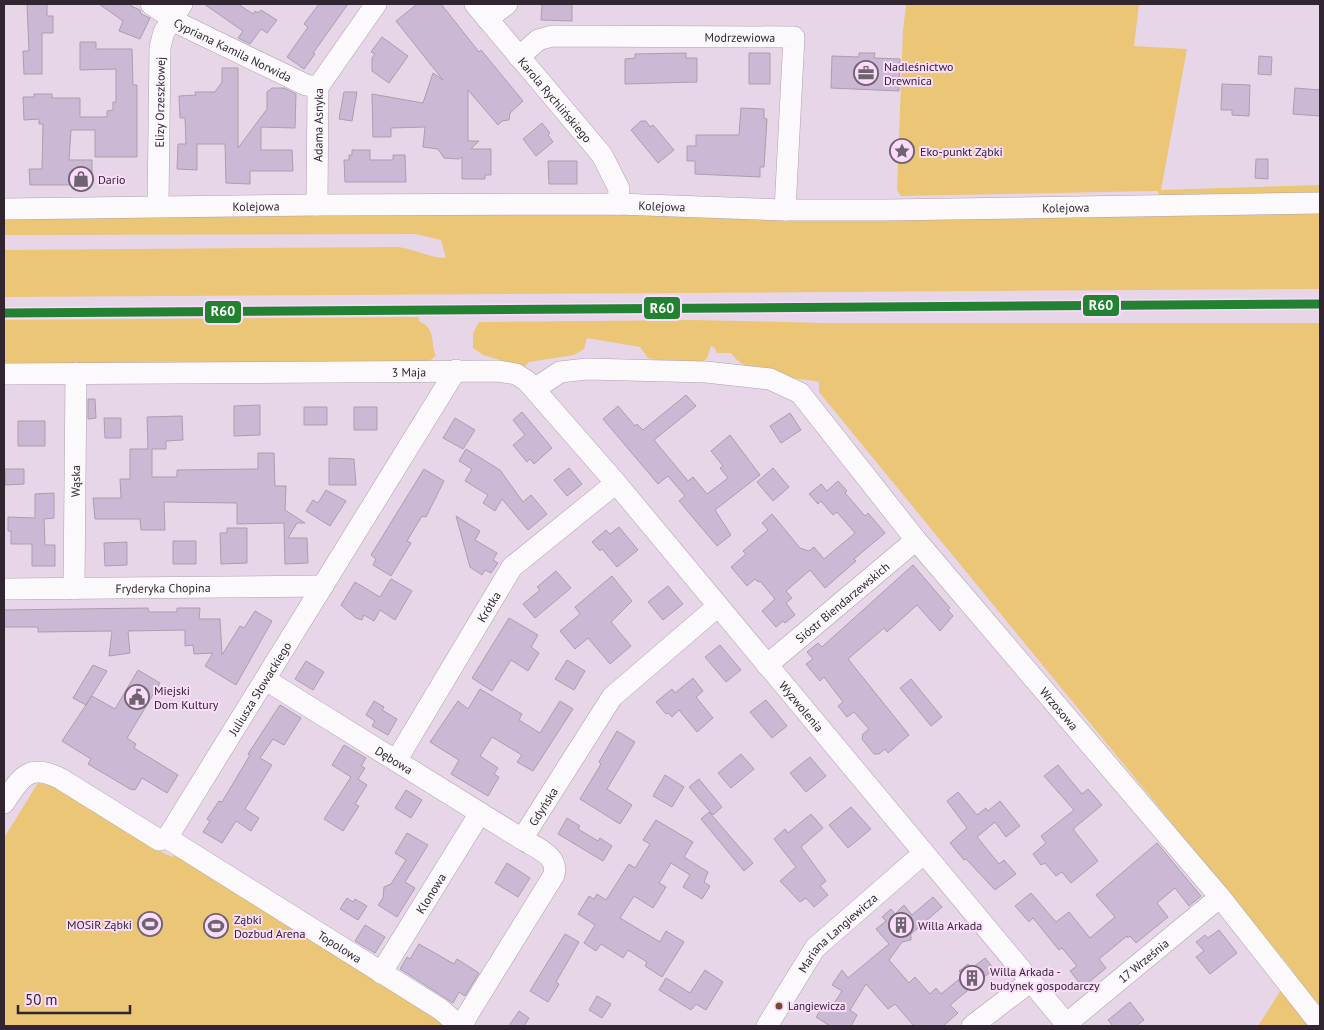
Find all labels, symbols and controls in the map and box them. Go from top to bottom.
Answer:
street label: Cypriana Kamila Norwida [171,14,294,85]
street label: Modrzewiowa [705,29,775,44]
street label: Karola Rychlińskiego [515,54,595,145]
street label: Elizy Orzeszkowej [151,57,167,148]
place label: Nadleśnictwo Drewnica [884,59,954,88]
office icon: Nadleśnictwo Drewnica [853,60,879,86]
street label: Adama Asnyka [310,88,325,162]
place icon: Eko-punkt Ząbki [889,138,915,164]
place label: Eko-punkt Ząbki [920,144,1003,159]
shop icon: Dario [68,166,94,192]
place label: Dario [98,172,126,187]
street label: Kolejowa [638,197,686,214]
street label: Kolejowa [232,198,280,214]
street label: Kolejowa [1042,199,1090,215]
line badge: R60 [1082,294,1120,317]
line badge: R60 [643,296,681,320]
text: R60 [1089,296,1113,314]
text: R60 [650,299,674,317]
line badge: R60 [204,300,242,324]
text: R60 [211,302,235,320]
street label: 3 Maja [392,364,426,379]
street label: Wąska [67,465,83,497]
street label: Sióstr Biendarzewskich [792,558,892,646]
street label: Fryderyka Chopina [115,580,211,595]
street label: Krótka [473,588,503,625]
street label: Juliusza Słowackiego [224,639,294,739]
street label: Wyzwolenia [776,678,827,734]
place label: Miejski Dom Kultury [154,683,219,712]
public building icon: Miejski Dom Kultury [124,684,150,710]
street label: Wrzosowa [1037,684,1082,733]
street label: Dębowa [373,742,416,777]
street label: Gdyńska [525,784,561,828]
street label: Klonowa [412,870,449,916]
street label: Mariana Langiewicza [794,890,880,975]
sports icon: MOSiR Ząbki [137,911,163,937]
place label: Ząbki Dozbud Arena [234,912,305,941]
building icon: Willa Arkada [888,912,914,938]
sports icon: Ząbki Dozbud Arena [203,913,229,939]
place label: MOSiR Ząbki [67,917,132,932]
place label: Willa Arkada [918,918,982,933]
street label: Topolowa [315,927,365,966]
street label: 17 Września [1115,935,1172,986]
place label: Willa Arkada - budynek gospodarczy [990,964,1100,993]
building icon: Willa Arkada - budynek gospodarczy [959,965,985,991]
scale bar [18,982,130,1014]
text: 50 m [25,990,58,1009]
place label: Langiewicza [788,999,845,1013]
marker: Langiewicza [774,1001,784,1011]

